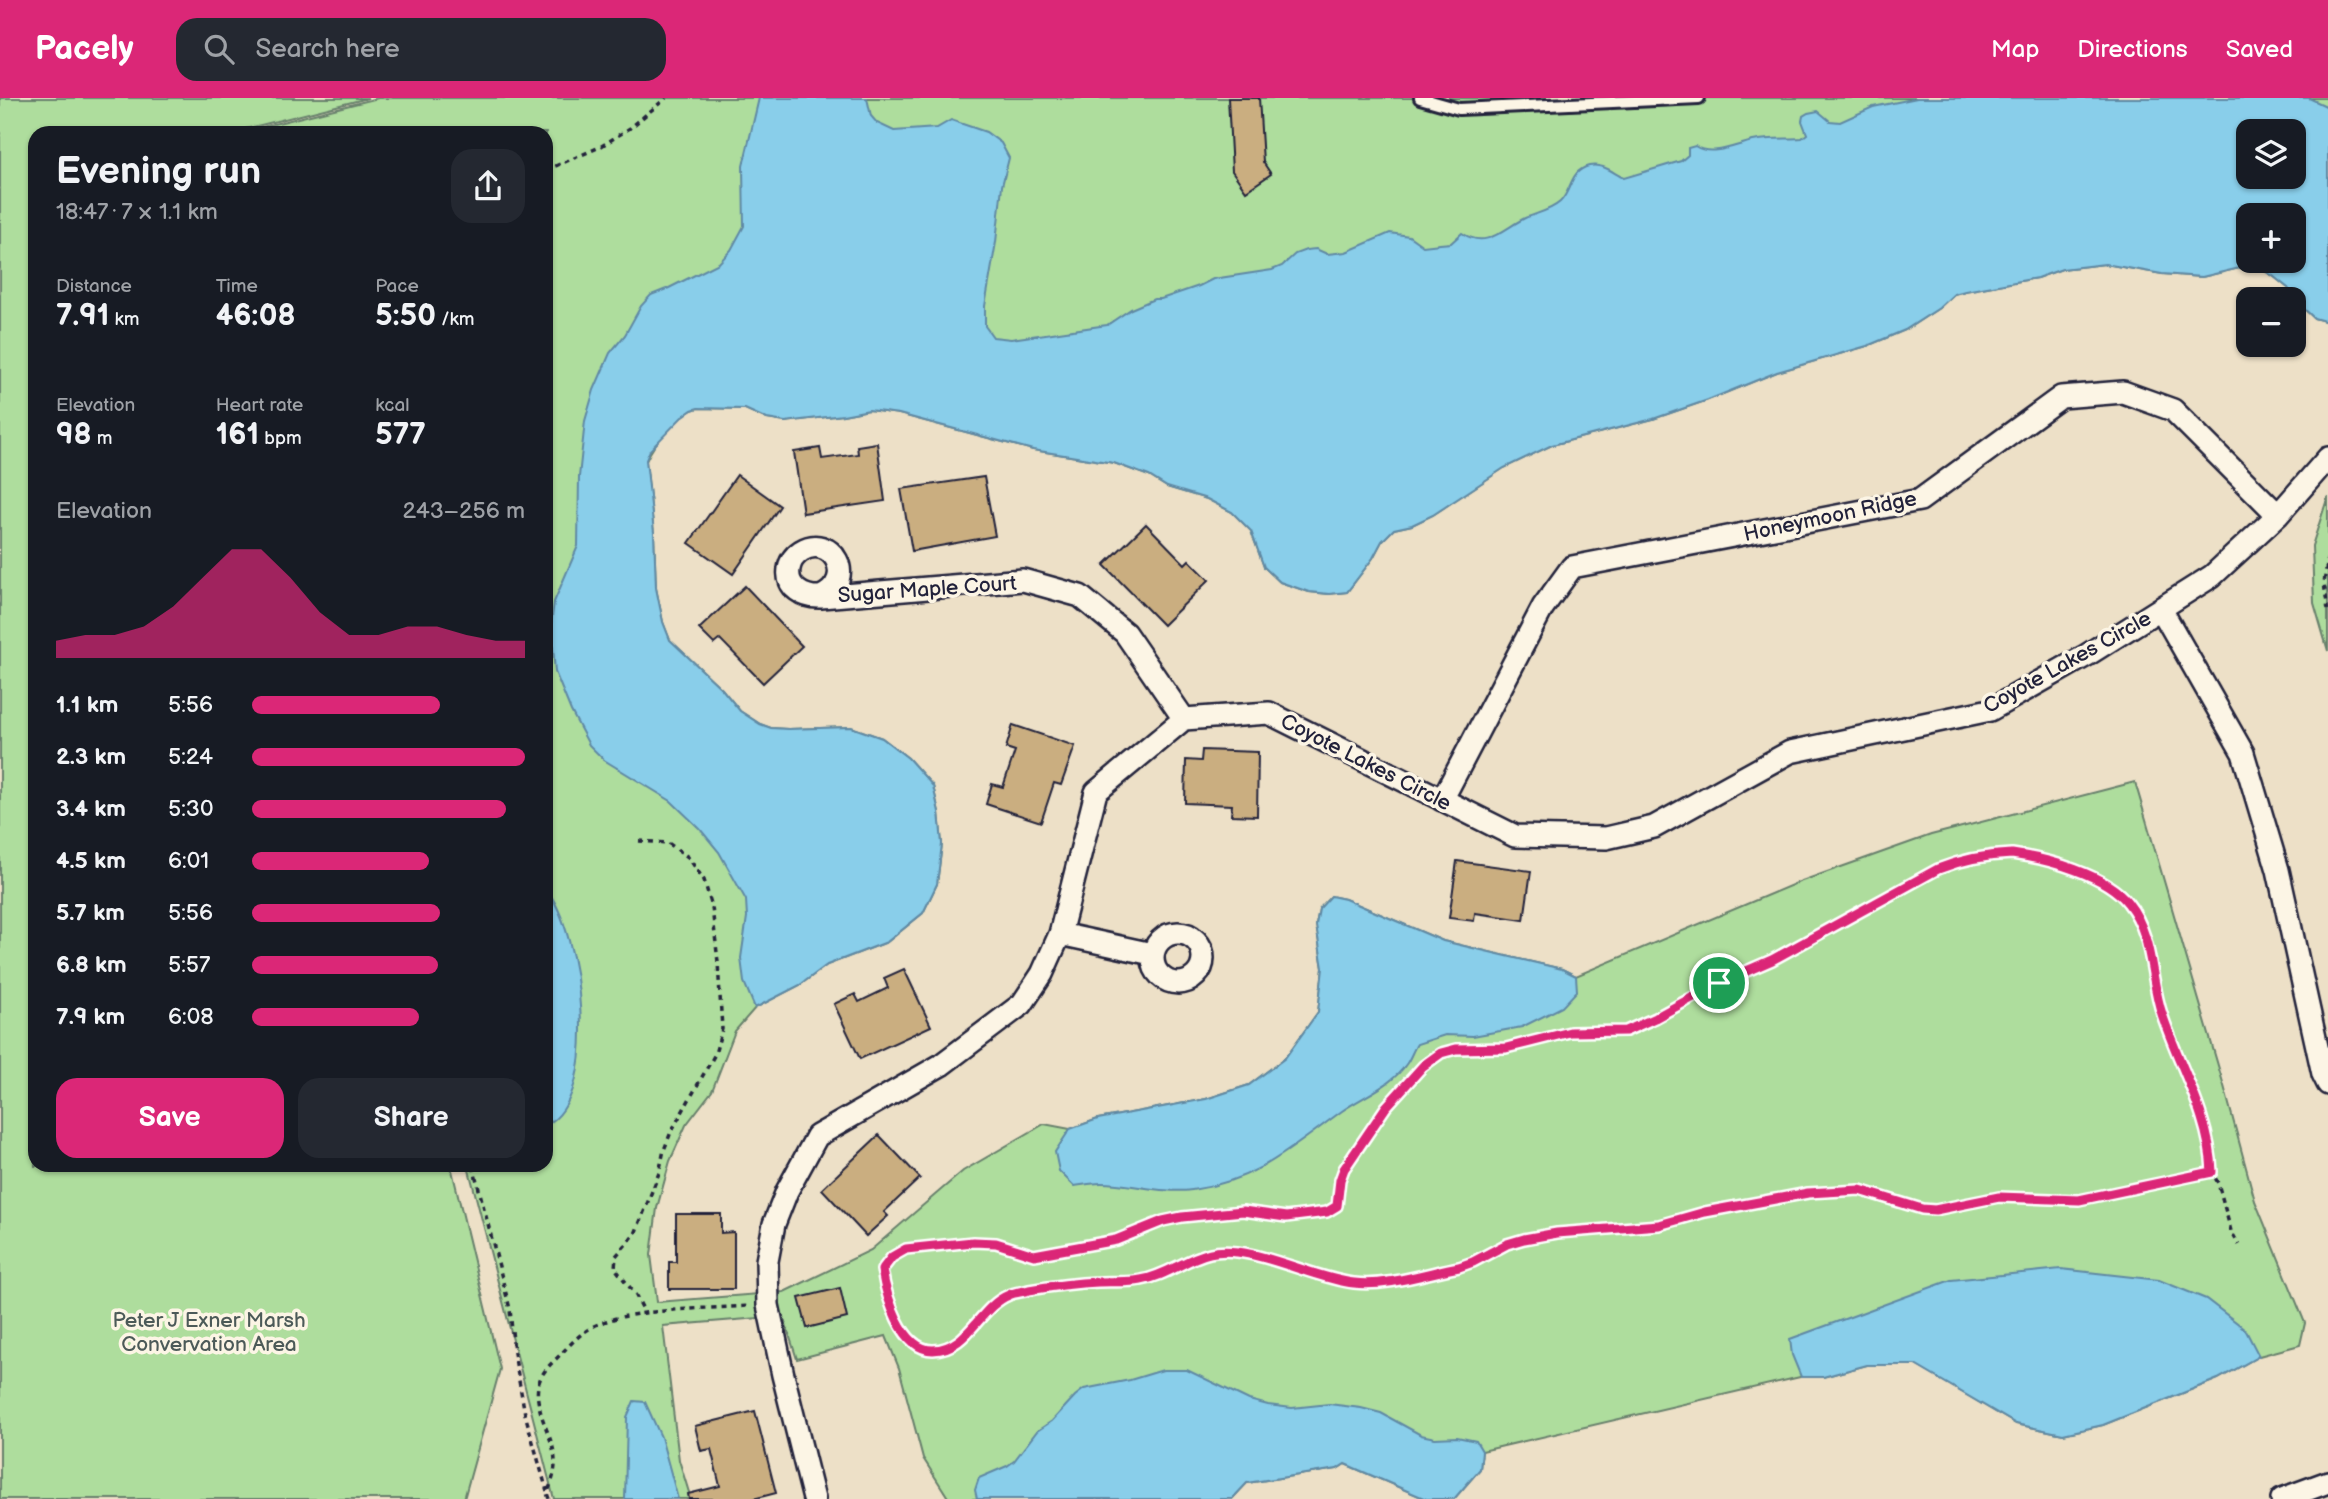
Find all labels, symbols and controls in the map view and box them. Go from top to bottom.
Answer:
search box [176,18,666,81]
text: Pacely [35,29,134,69]
icon: search [200,30,238,68]
text: Search here [256,34,400,65]
text: Map [1991,35,2039,64]
text: Directions [2077,35,2188,64]
text: Saved [2226,35,2293,64]
map controls [2236,119,2306,357]
button: layers [2236,119,2306,189]
text: Evening run [56,149,261,194]
button: share [451,149,525,223]
text: 18:47 · 7 × 1.1 km [56,198,218,226]
button: + [2236,203,2306,273]
text: Distance [56,275,132,298]
text: Time [216,275,258,298]
text: Pace [375,275,419,298]
button: − [2236,287,2306,357]
text: 7.91 [56,298,109,334]
text: 46:08 [216,298,295,334]
text: 5:50 [375,298,436,334]
text: km [109,308,140,331]
text: /km [436,308,475,331]
text: Elevation [56,394,135,417]
text: Heart rate [216,394,303,417]
text: kcal [375,394,409,417]
text: 98 [56,417,92,453]
text: 161 [216,417,259,453]
text: 577 [375,417,426,453]
text: m [92,427,112,450]
text: bpm [259,427,302,450]
street label: Honeymoon Ridge [1741,486,1919,547]
text: Elevation [56,497,152,525]
text: 243–256 m [402,497,525,525]
street label: Sugar Maple Court [837,571,1018,608]
street label: Coyote Lakes Circle [1979,606,2156,719]
text: 1.1 km [56,691,118,719]
text: 5:56 [168,691,213,719]
street label: Coyote Lakes Circle [1276,709,1455,816]
text: 2.3 km [56,743,126,771]
text: 5:24 [168,743,213,771]
text: 3.4 km [56,795,126,823]
text: 5:30 [168,795,214,823]
text: 4.5 km [56,847,126,875]
text: 6:01 [168,847,209,875]
text: 5.7 km [56,899,125,927]
text: 5:56 [168,899,213,927]
text: 6.8 km [56,951,127,979]
text: 5:57 [168,951,210,979]
pin [1689,953,1749,1013]
icon: arrive [1700,964,1738,1002]
text: 7.9 km [56,1003,125,1031]
text: 6:08 [168,1003,214,1031]
button: Save [56,1078,284,1158]
button: Share [298,1078,525,1158]
park label: Peter J Exner Marsh Convervation Area [112,1308,306,1357]

